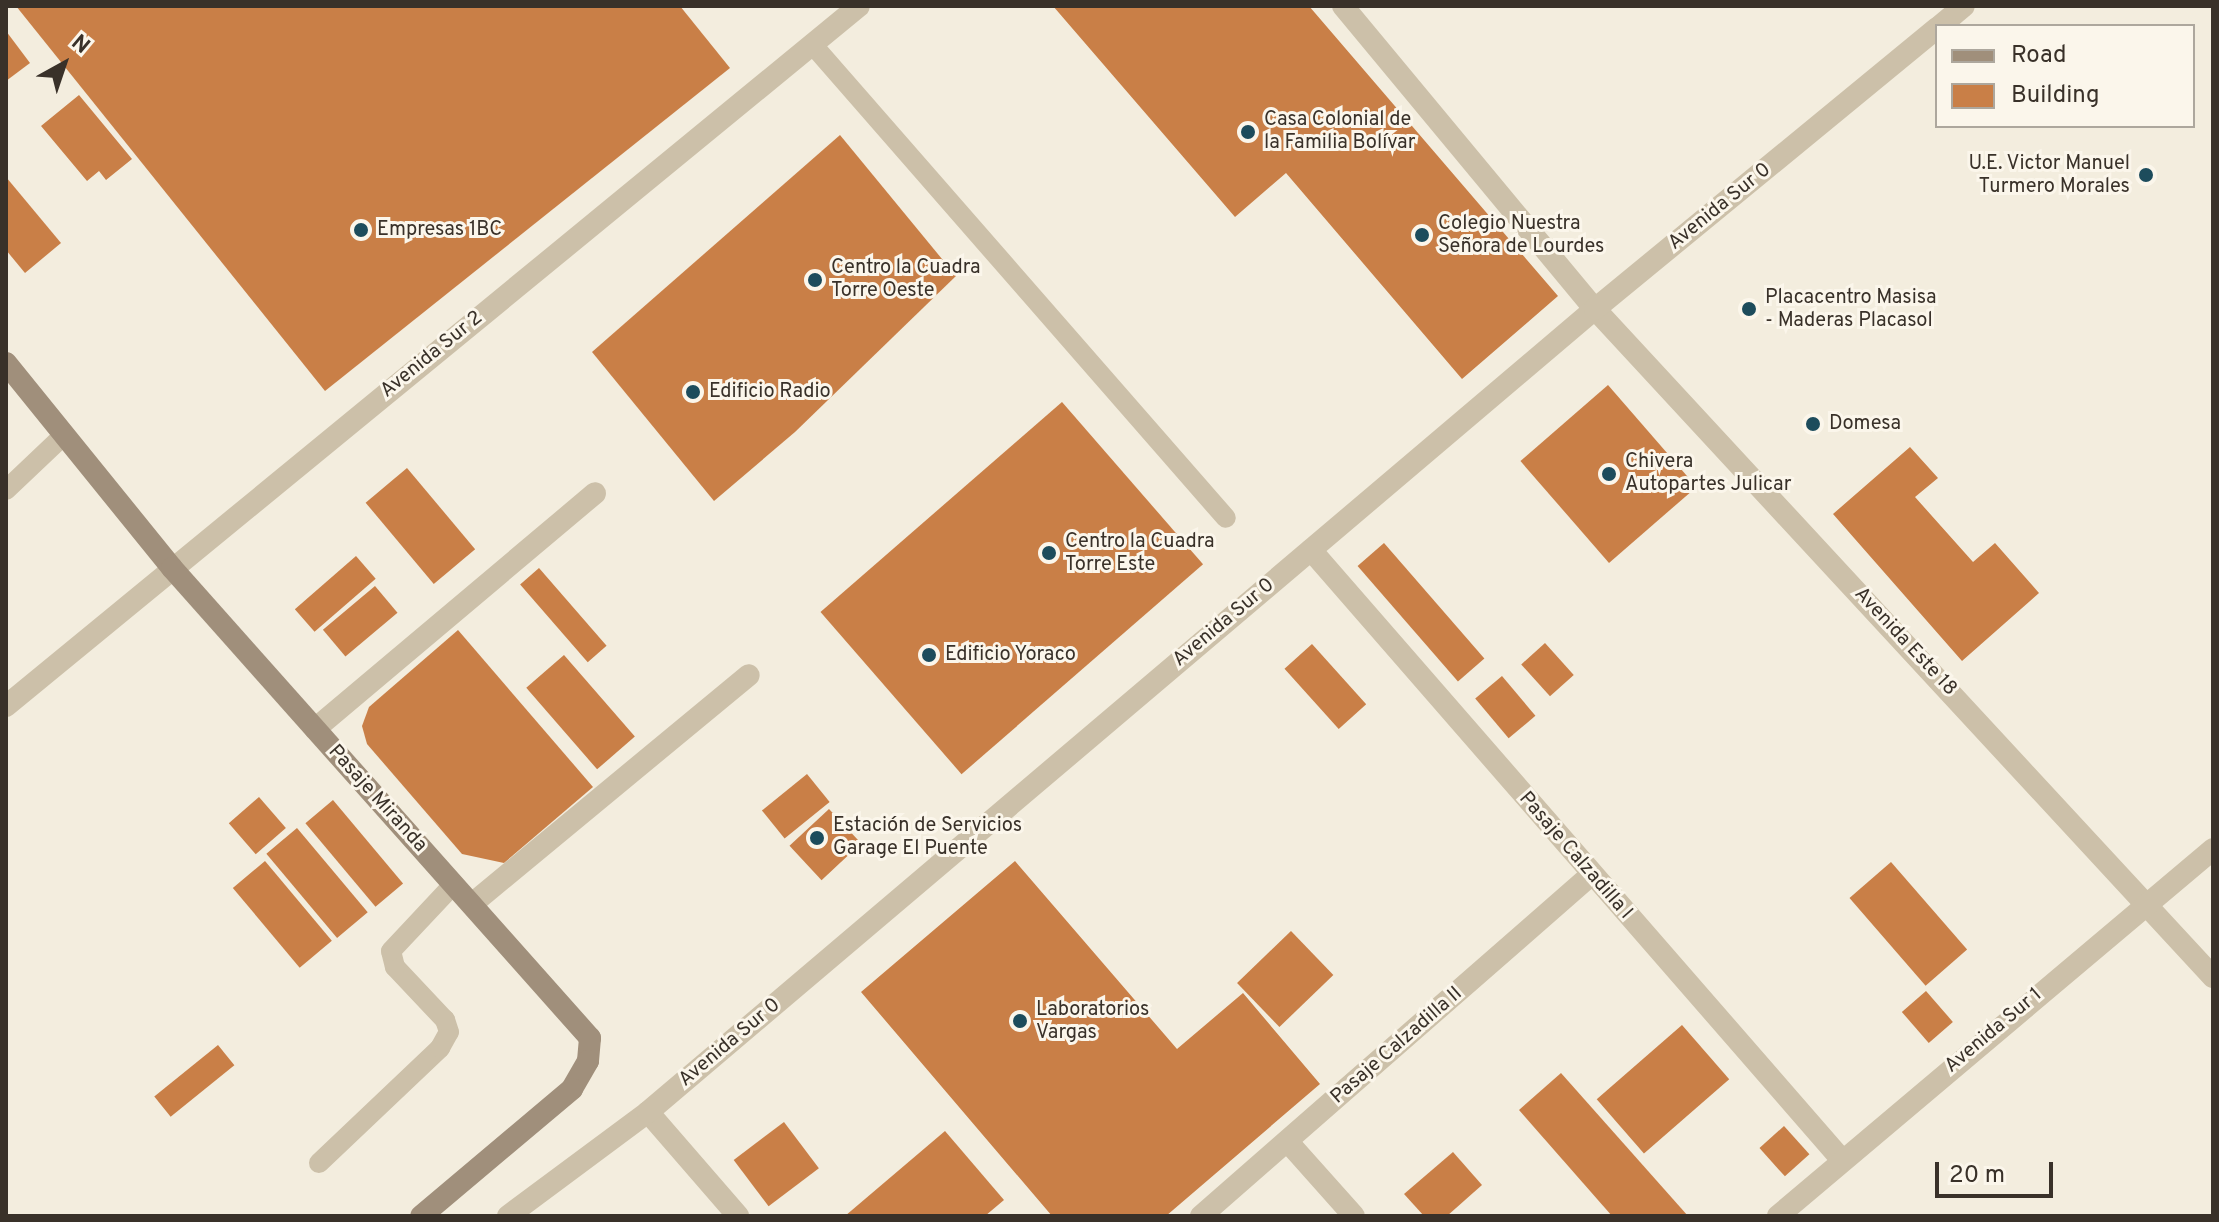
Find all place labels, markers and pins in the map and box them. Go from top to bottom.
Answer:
place label: Casa Colonial de la Familia Bolívar [1264,108,1416,155]
marker: Casa Colonial de la Familia Bolívar [1239,123,1257,141]
place label: U.E. Victor Manuel Turmero Morales [1968,152,2130,199]
marker: U.E. Victor Manuel Turmero Morales [2137,166,2155,184]
place label: Colegio Nuestra Señora de Lourdes [1438,212,1604,259]
place label: Empresas 1BC [377,218,502,242]
marker: Empresas 1BC [352,221,370,239]
marker: Colegio Nuestra Señora de Lourdes [1413,226,1431,244]
place label: Centro la Cuadra Torre Oeste [831,256,981,303]
marker: Centro la Cuadra Torre Oeste [806,271,824,289]
place label: Placacentro Masisa - Maderas Placasol [1765,286,1936,333]
marker: Placacentro Masisa - Maderas Placasol [1740,300,1758,318]
place label: Edificio Radio [709,380,831,404]
marker: Edificio Radio [684,383,702,401]
place label: Domesa [1829,412,1901,436]
marker: Domesa [1804,415,1822,433]
place label: Chivera Autopartes Julicar [1625,450,1791,497]
marker: Chivera Autopartes Julicar [1600,465,1618,483]
place label: Centro la Cuadra Torre Este [1065,530,1215,577]
marker: Centro la Cuadra Torre Este [1040,544,1058,562]
place label: Edificio Yoraco [945,643,1077,667]
marker: Edificio Yoraco [920,646,938,664]
place label: Estación de Servicios Garage El Puente [833,814,1022,861]
marker: Estación de Servicios Garage El Puente [808,829,826,847]
place label: Laboratorios Vargas [1036,998,1149,1045]
marker: Laboratorios Vargas [1011,1012,1029,1030]

